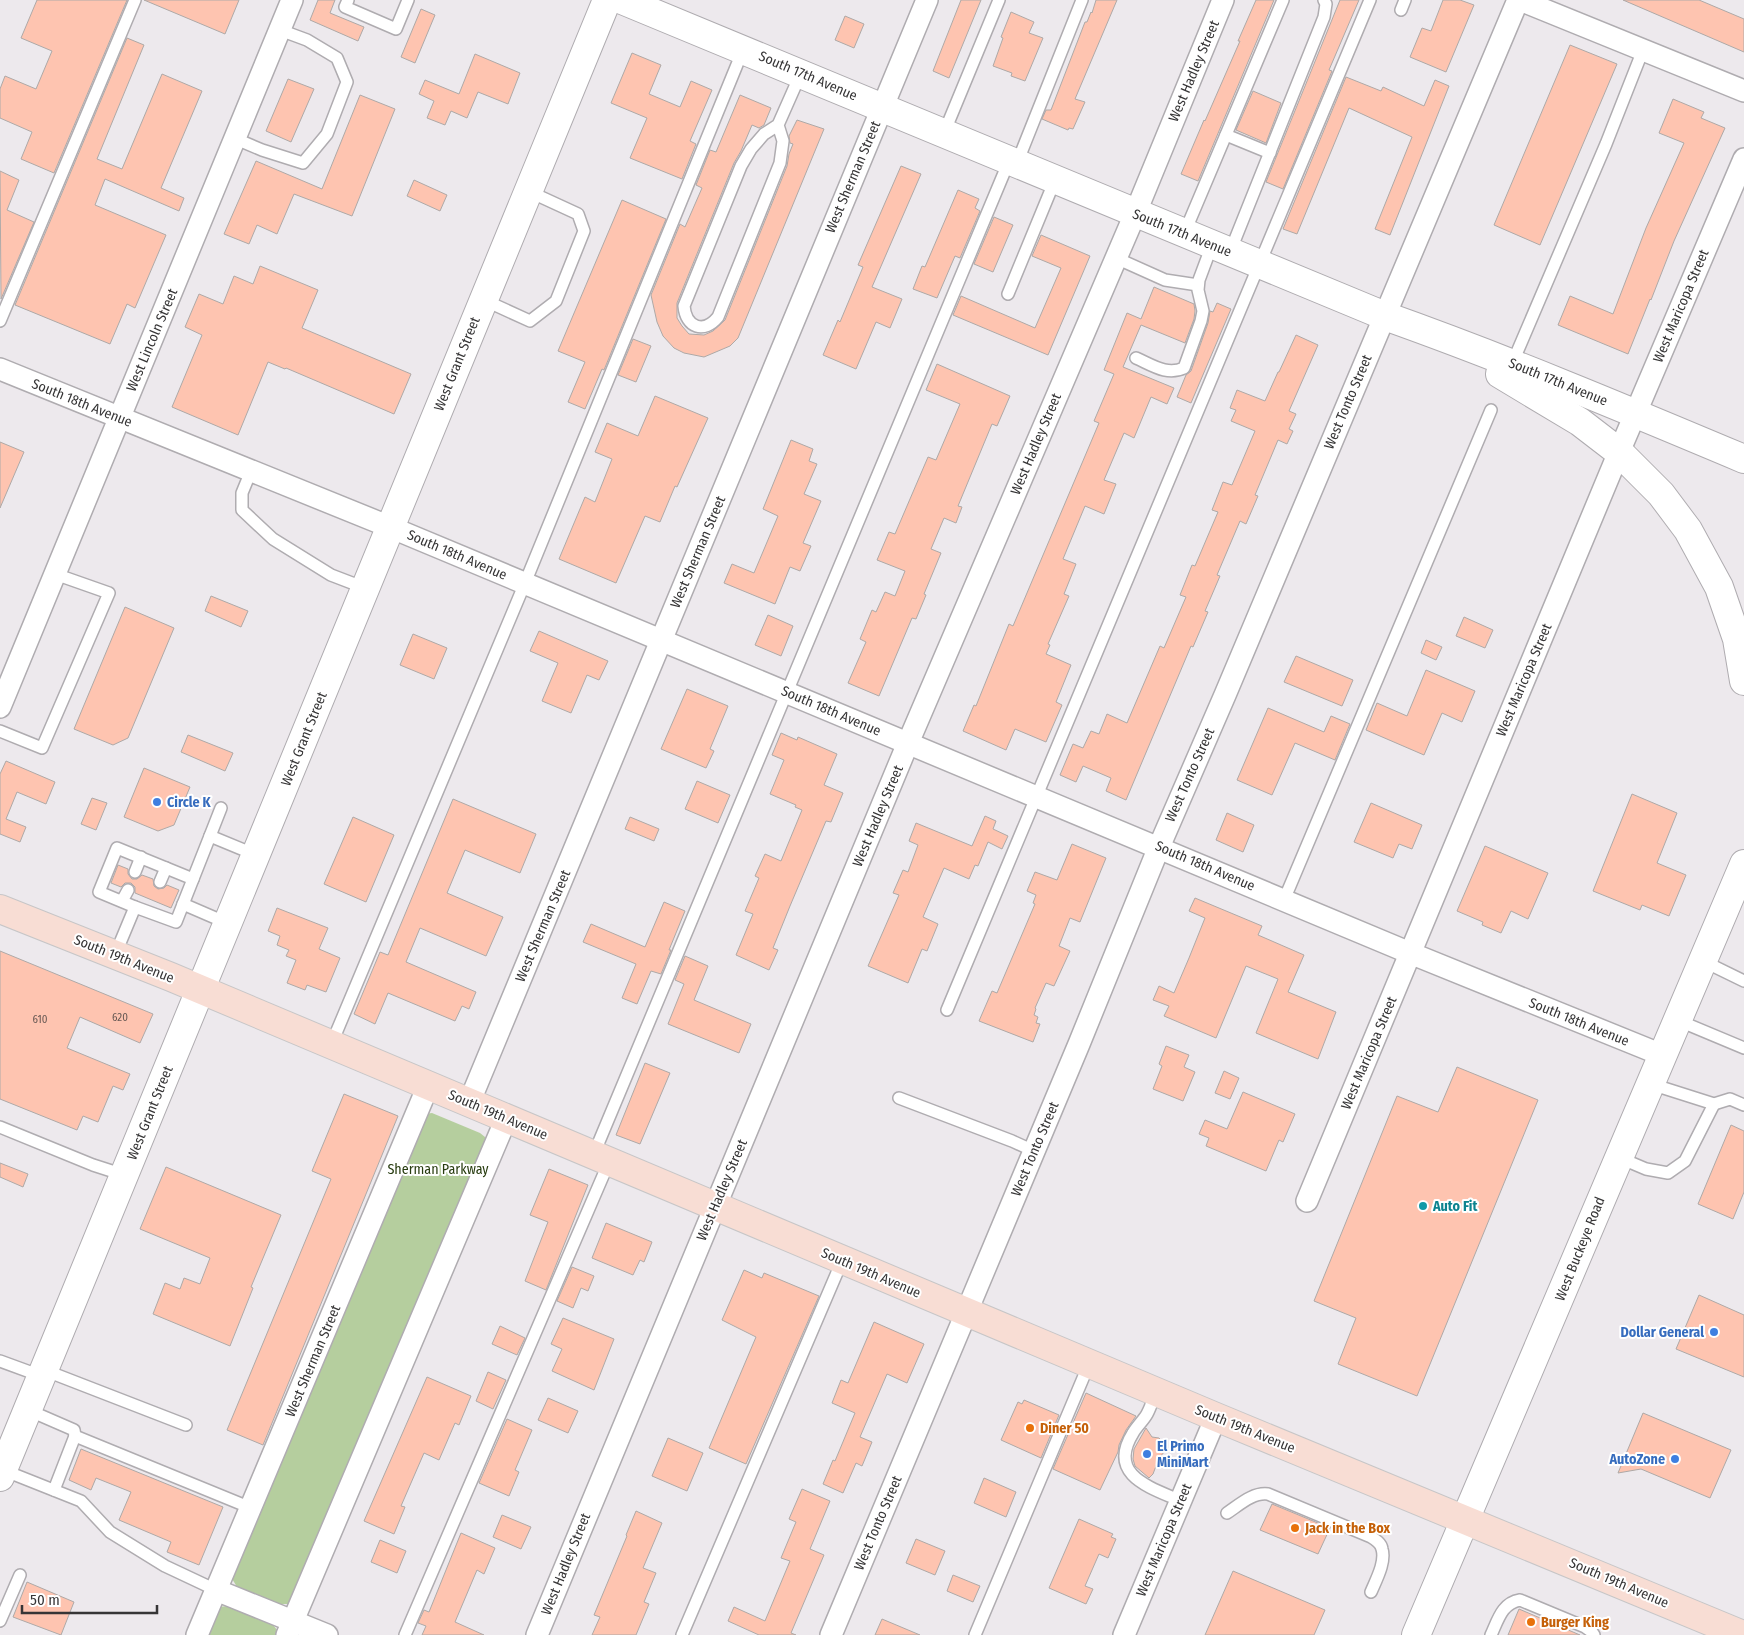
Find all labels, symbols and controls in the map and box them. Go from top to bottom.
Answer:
street label: West Hadley Street [1165,17,1223,124]
street label: South 17th Avenue [756,48,860,104]
street label: West Sherman Street [822,118,884,236]
street label: South 17th Avenue [1130,205,1234,261]
street label: West Maricopa Street [1649,246,1713,365]
street label: West Lincoln Street [123,286,181,394]
street label: West Grant Street [430,314,484,414]
street label: West Tonto Street [1320,352,1376,452]
street label: South 17th Avenue [1506,354,1610,410]
street label: South 18th Avenue [29,375,135,431]
street label: West Hadley Street [1007,390,1065,497]
street label: West Sherman Street [667,493,729,611]
street label: South 18th Avenue [405,526,509,584]
street label: West Maricopa Street [1492,620,1556,739]
street label: South 18th Avenue [779,682,883,740]
street label: West Grant Street [277,689,331,789]
street label: West Tonto Street [1162,725,1218,825]
street label: West Hadley Street [849,762,907,869]
place label: Circle K [167,794,212,811]
marker: Circle K [151,796,163,808]
street label: South 18th Avenue [1153,837,1257,895]
street label: West Sherman Street [512,867,574,985]
street label: South 19th Avenue [71,931,177,987]
street label: West Maricopa Street [1337,993,1401,1112]
street label: South 18th Avenue [1526,994,1632,1050]
house number: 620 [112,1011,128,1024]
house number: 610 [33,1013,48,1026]
street label: West Grant Street [123,1063,177,1163]
street label: South 19th Avenue [446,1086,550,1144]
street label: West Tonto Street [1007,1099,1063,1199]
street label: West Hadley Street [693,1136,751,1243]
park label: Sherman Parkway [387,1161,489,1178]
street label: West Buckeye Road [1551,1194,1609,1304]
place label: Auto Fit [1432,1198,1478,1215]
marker: Auto Fit [1417,1200,1429,1212]
street label: South 19th Avenue [819,1244,923,1302]
street label: West Sherman Street [282,1302,344,1420]
place label: Dollar General [1620,1324,1704,1341]
marker: Dollar General [1708,1326,1720,1338]
street label: South 19th Avenue [1192,1401,1298,1457]
place label: Diner 50 [1040,1420,1089,1437]
marker: Diner 50 [1024,1422,1036,1434]
place label: El Primo MiniMart [1157,1438,1210,1471]
marker: El Primo MiniMart [1141,1448,1153,1460]
place label: AutoZone [1608,1451,1665,1468]
marker: AutoZone [1669,1453,1681,1465]
street label: West Tonto Street [850,1473,906,1573]
street label: West Maricopa Street [1132,1480,1196,1599]
street label: West Hadley Street [538,1510,594,1617]
place label: Jack in the Box [1304,1520,1390,1537]
marker: Jack in the Box [1289,1522,1301,1534]
street label: South 19th Avenue [1567,1554,1671,1612]
scale bar [22,1582,158,1614]
text: 50 m [30,1591,60,1609]
place label: Burger King [1541,1614,1609,1631]
marker: Burger King [1525,1616,1537,1628]

